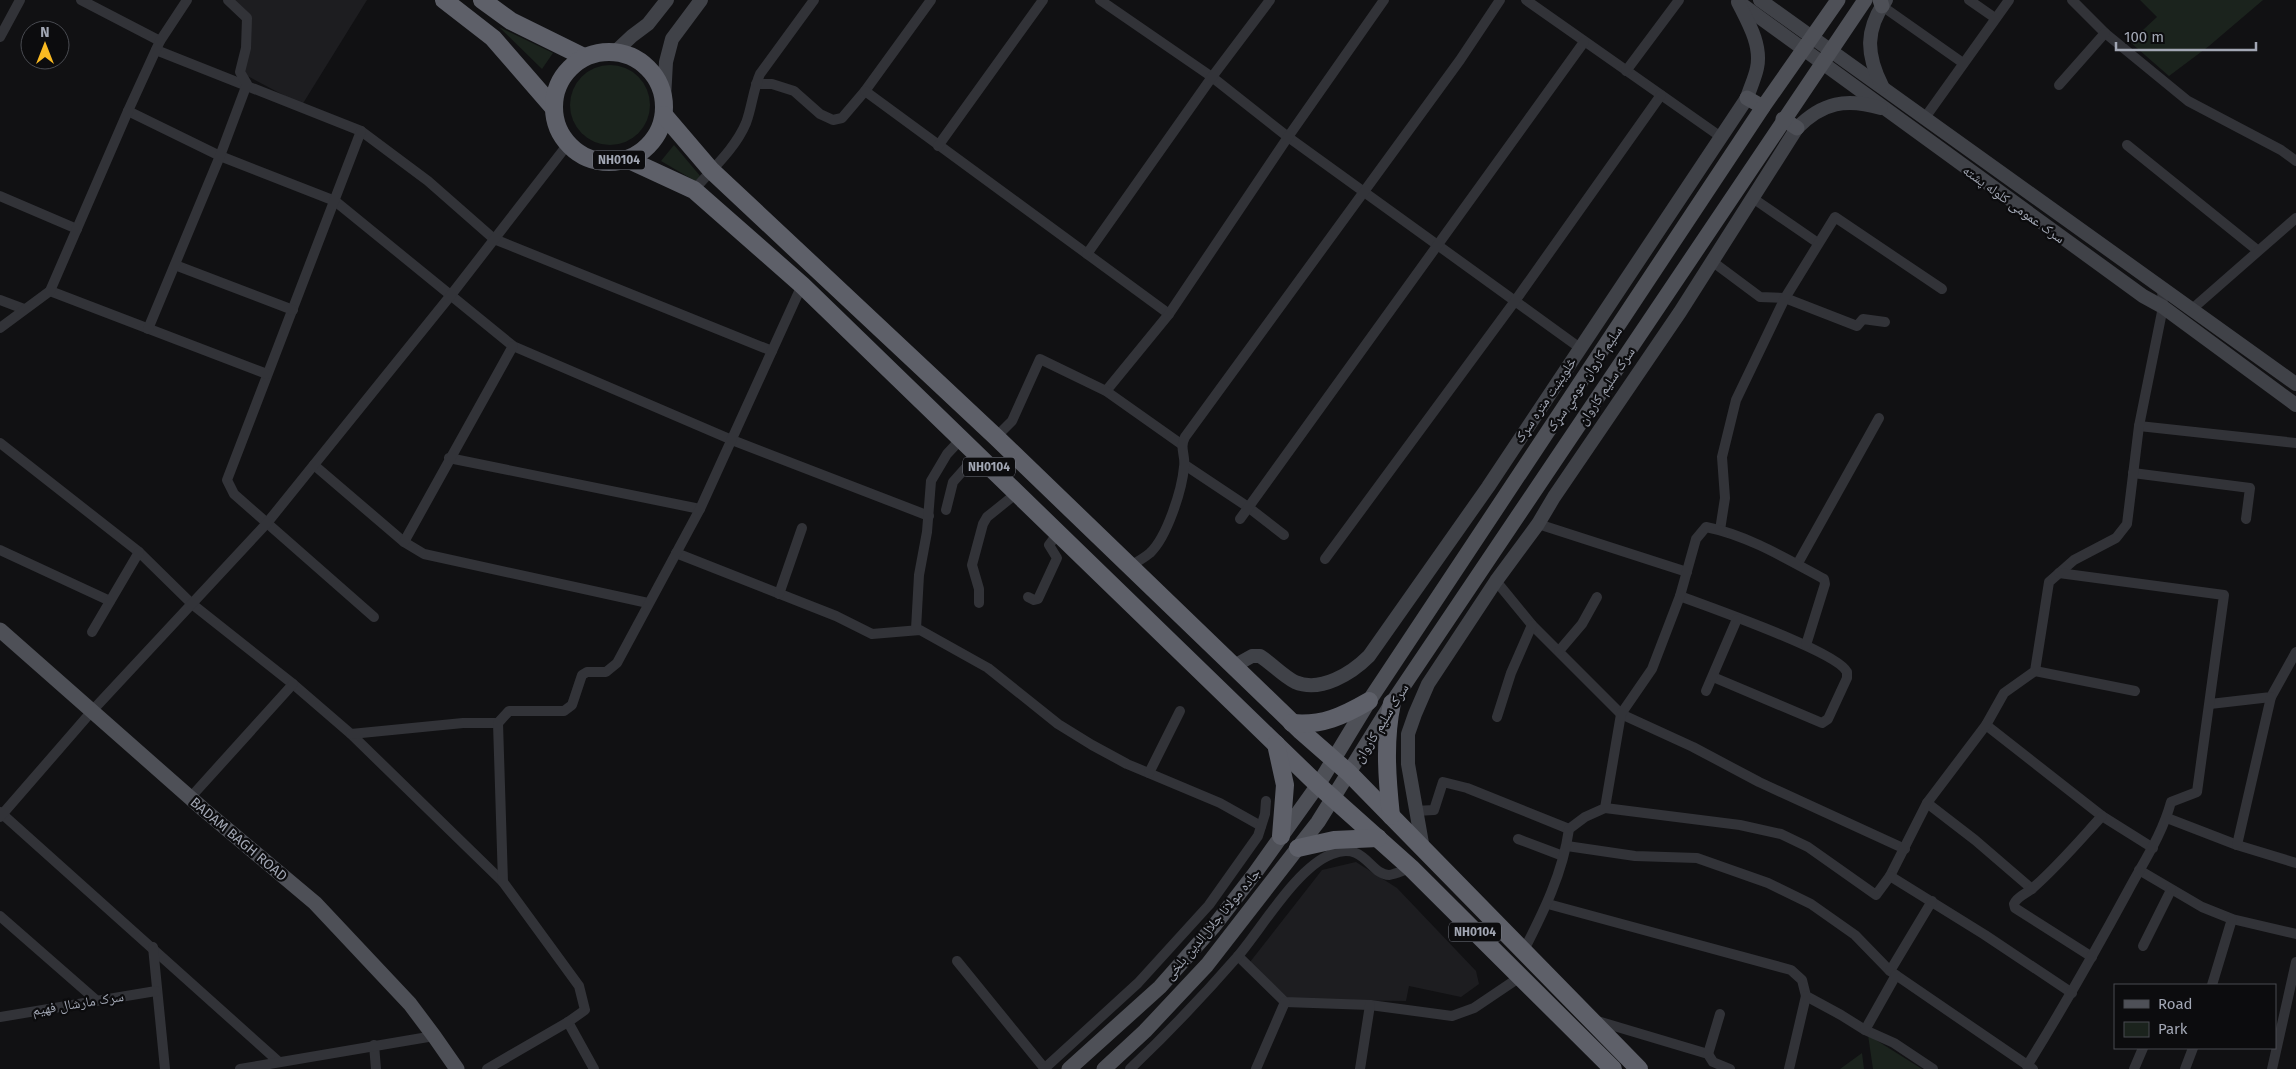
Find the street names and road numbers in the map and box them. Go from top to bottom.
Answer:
road number: NH0104 [593,150,645,170]
street label: سرک عمومی کلوله پشته [1959,162,2068,247]
street label: سلیم کاروان عومي سړک [1543,323,1628,437]
street label: سرک سلیم کاروان [1574,344,1640,429]
street label: څلویښت متره سړک [1511,354,1580,446]
road number: NH0104 [963,458,1015,477]
street label: سرک سلیم کاروان [1350,680,1413,767]
street label: BADAM BAGH ROAD [187,794,291,885]
street label: جاده مولانا جلال‌الدین بلخی [1161,865,1264,984]
road number: NH0104 [1449,922,1501,942]
street label: سرک مارشال فهیم [31,988,125,1020]

